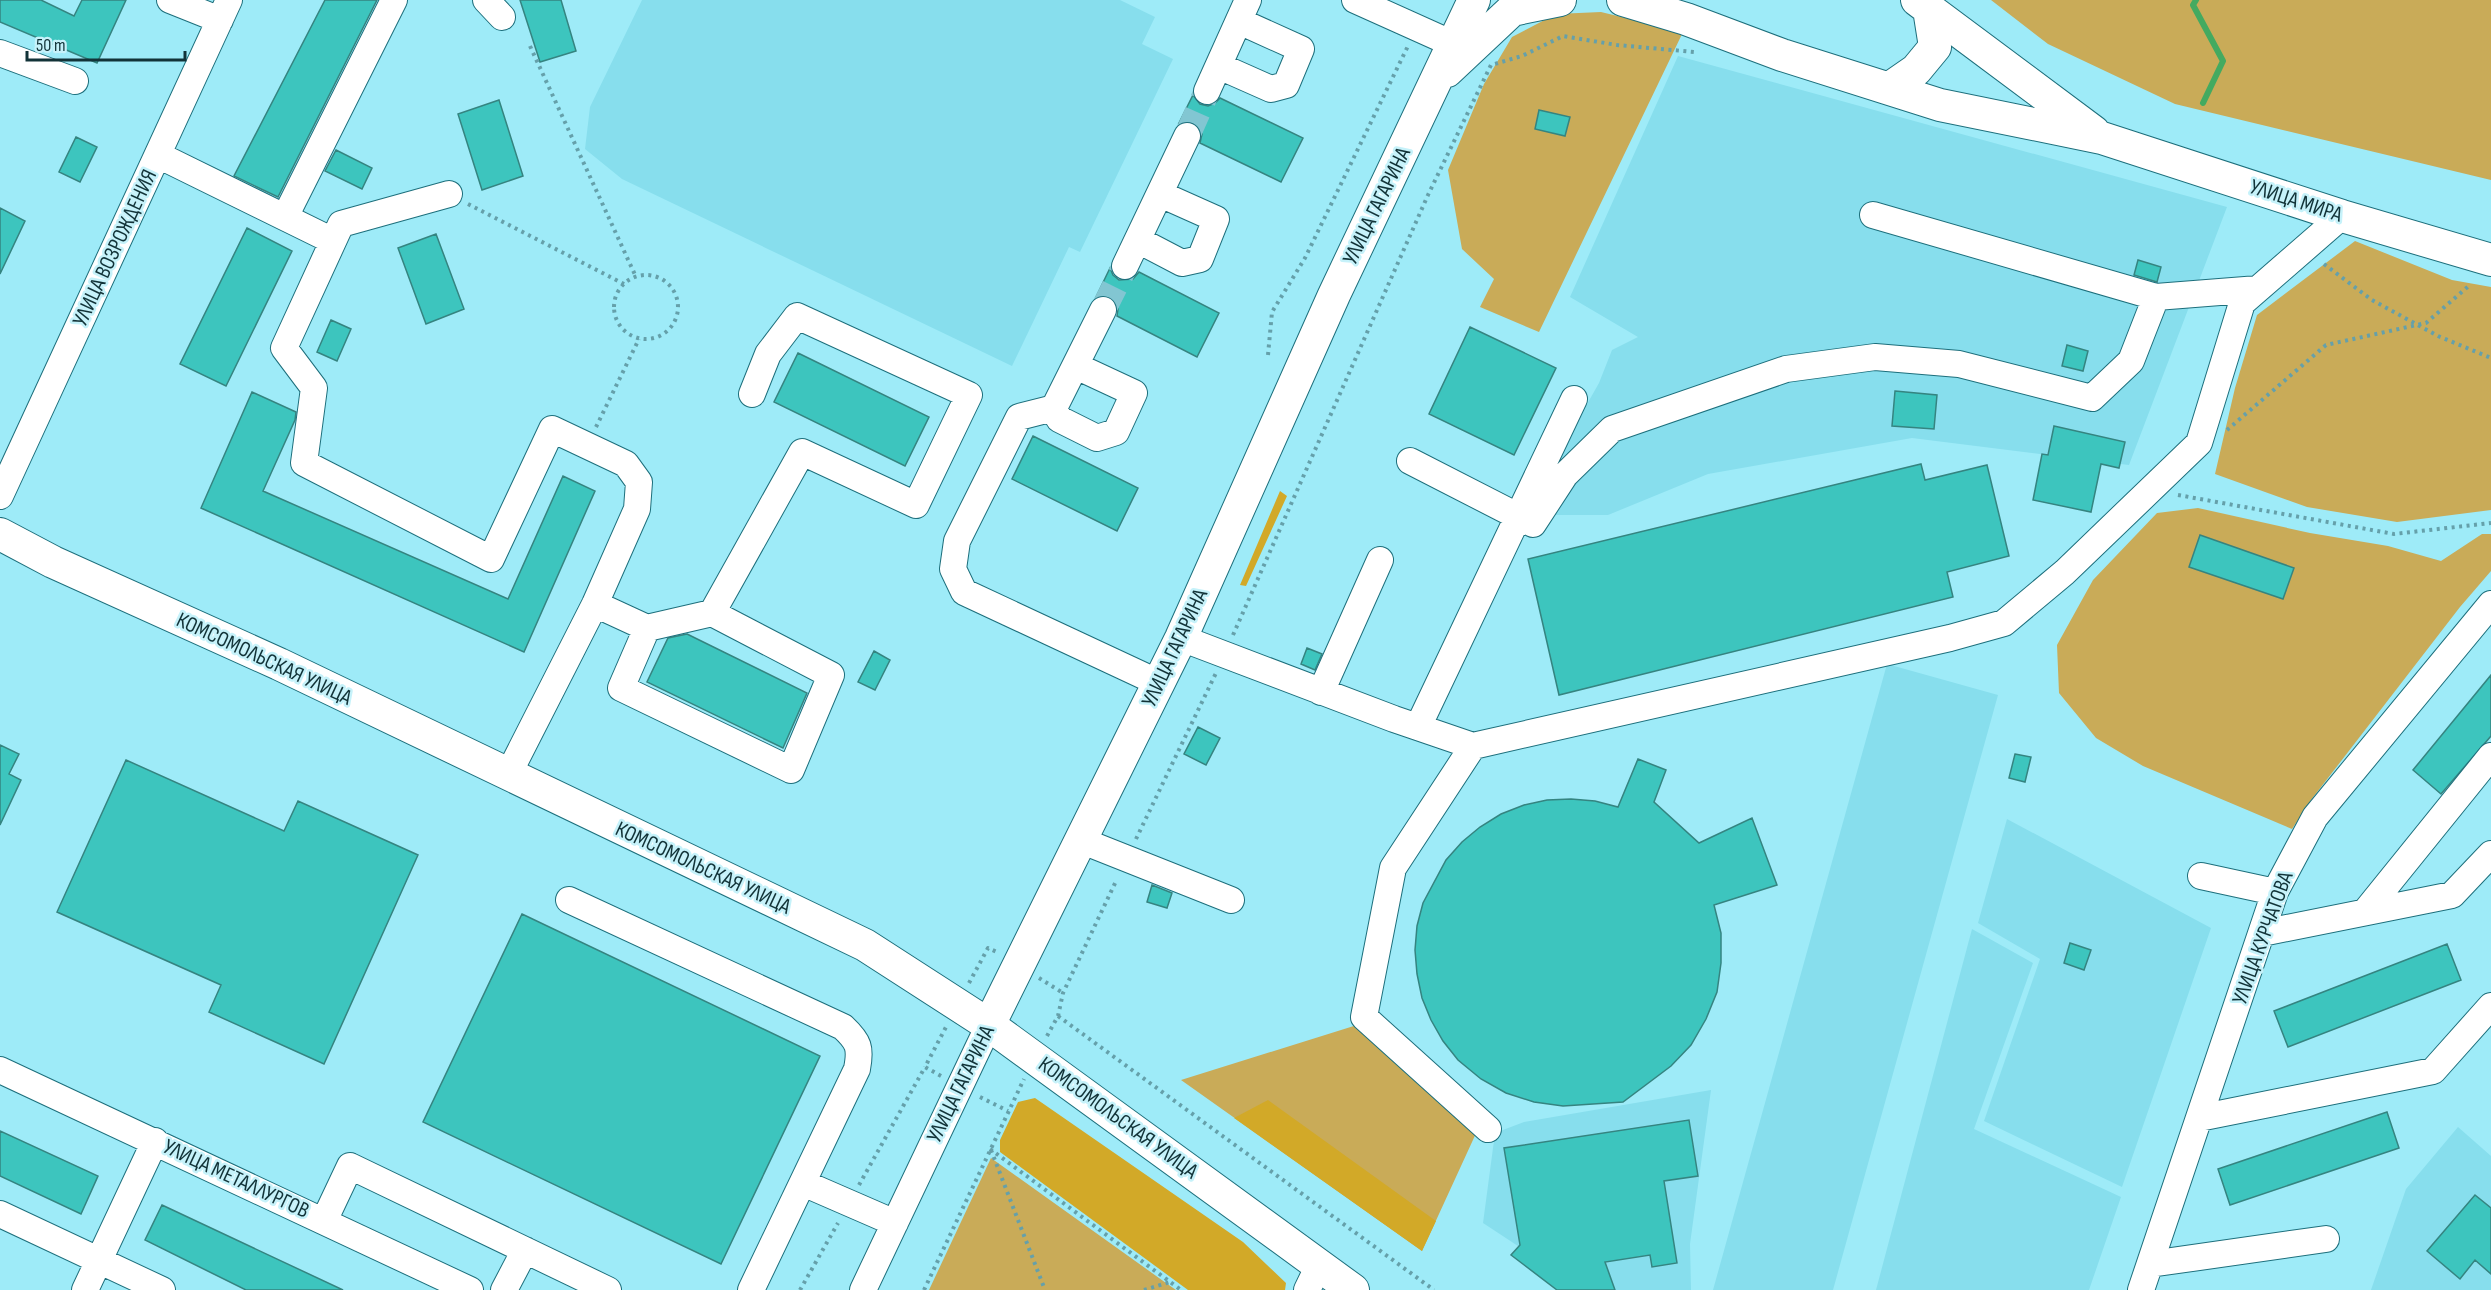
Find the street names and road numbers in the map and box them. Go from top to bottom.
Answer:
street label: УЛИЦА ГАГАРИНА [1337,142,1417,269]
street label: УЛИЦА ВОЗРОЖДЕНИЯ [67,165,163,331]
street label: УЛИЦА МИРА [2246,173,2346,229]
street label: УЛИЦА ГАГАРИНА [1136,584,1214,711]
street label: КОМСОМОЛЬСКАЯ УЛИЦА [172,607,357,712]
street label: КОМСОМОЛЬСКАЯ УЛИЦА [611,816,796,921]
street label: УЛИЦА КУРЧАТОВА [2226,867,2300,1008]
street label: УЛИЦА ГАГАРИНА [921,1020,1001,1147]
street label: КОМСОМОЛЬСКАЯ УЛИЦА [1033,1051,1203,1185]
street label: УЛИЦА МЕТАЛЛУРГОВ [159,1133,313,1225]

